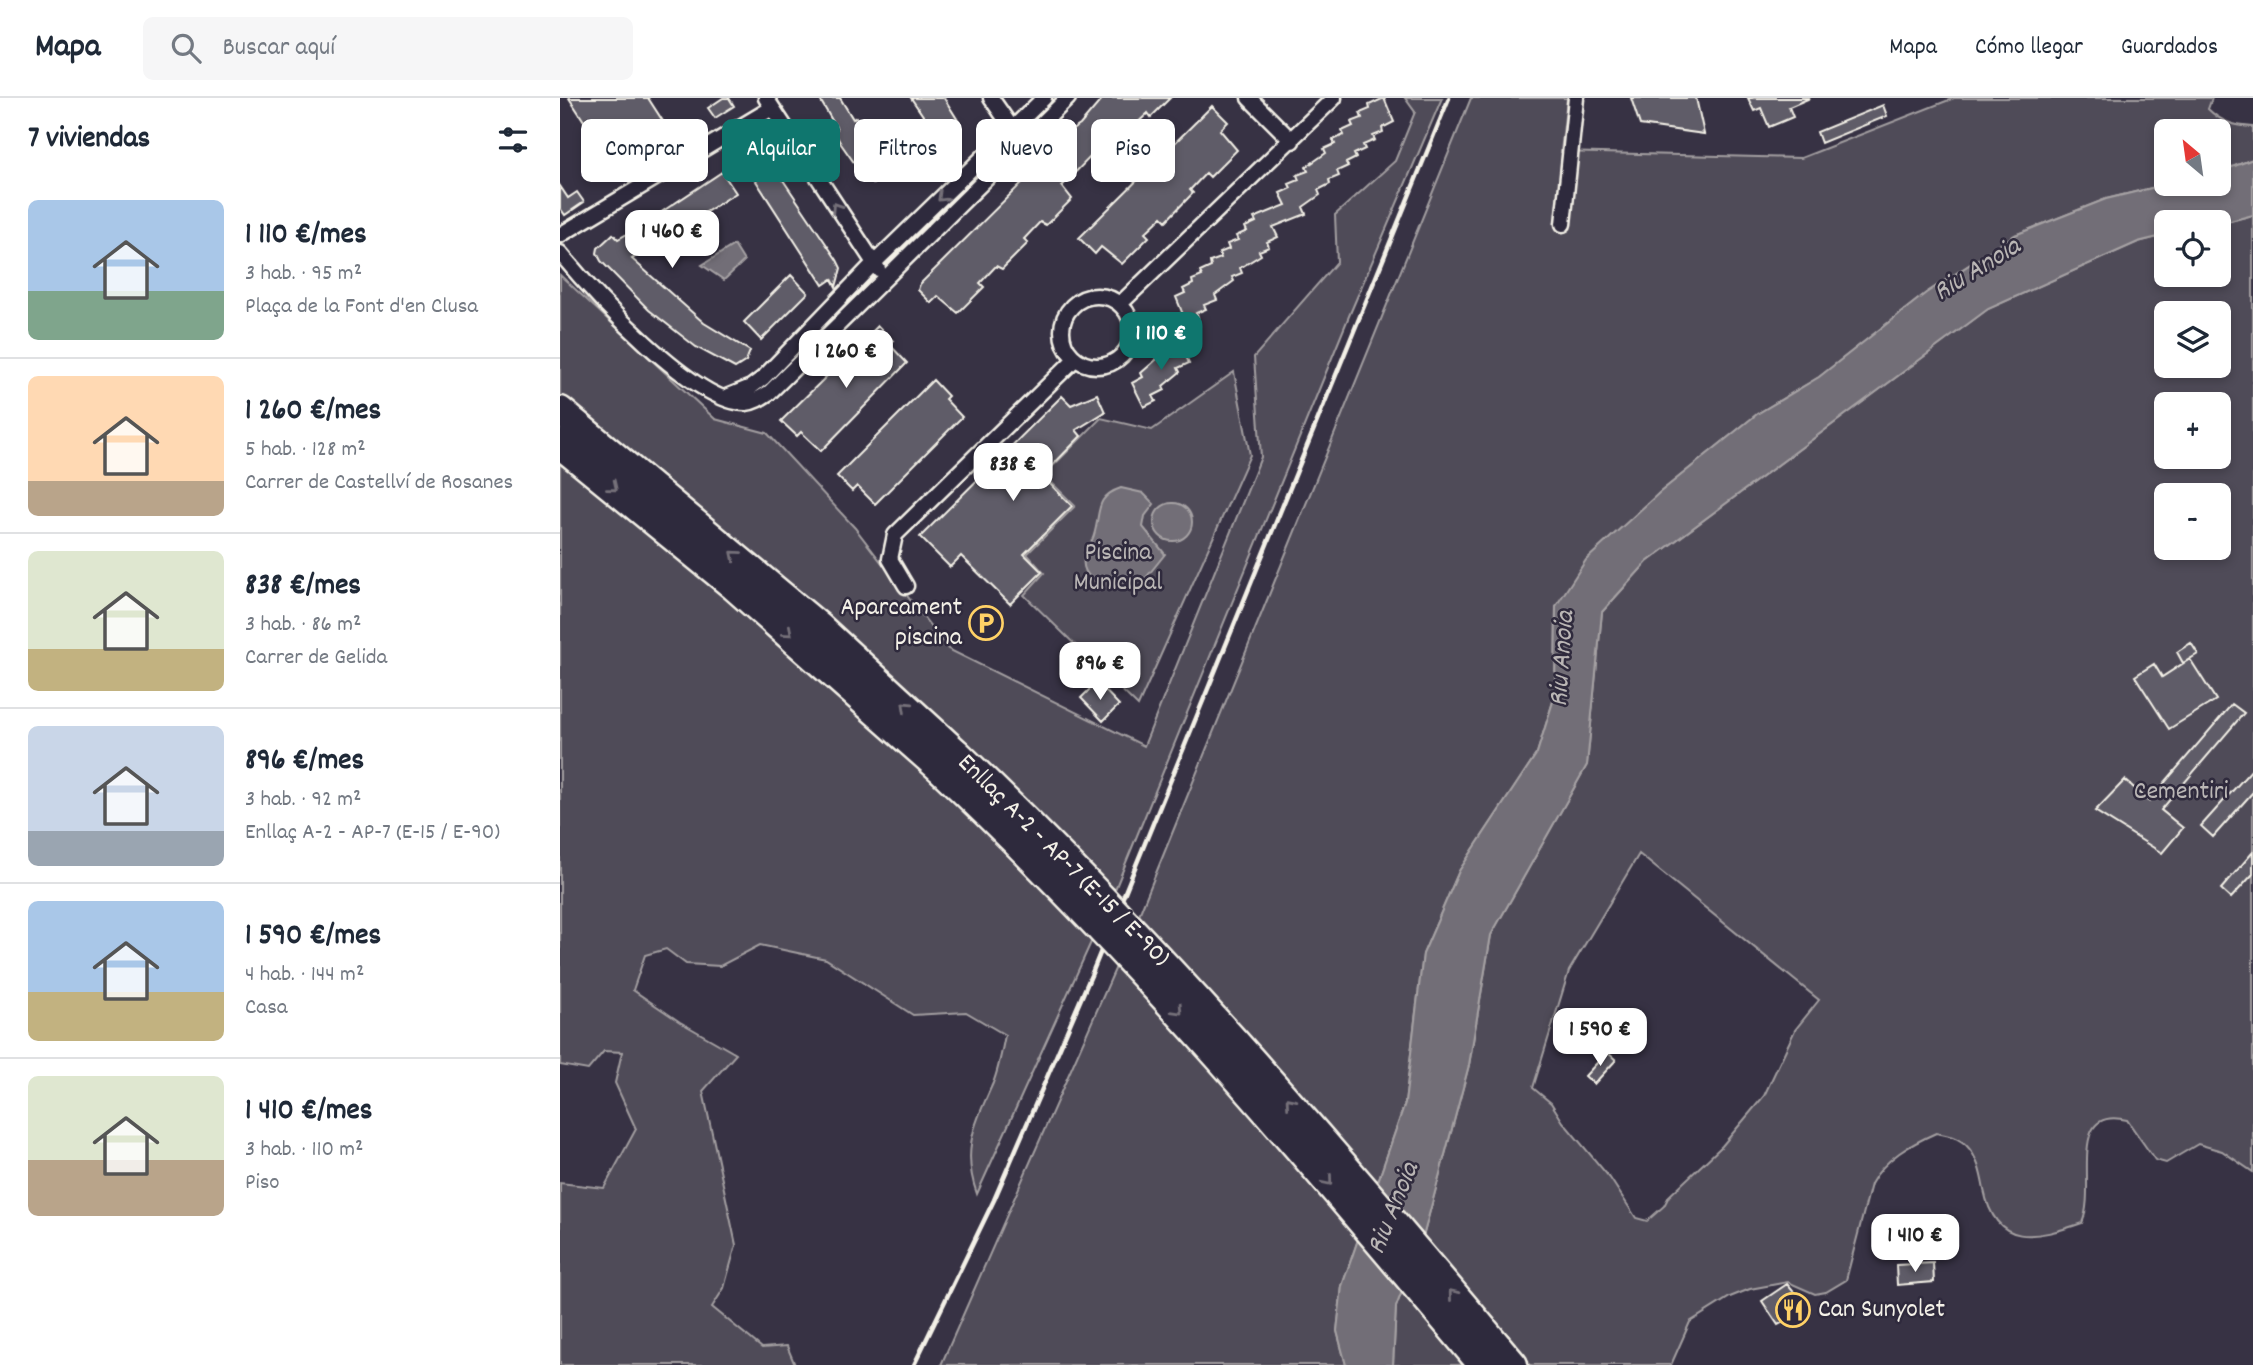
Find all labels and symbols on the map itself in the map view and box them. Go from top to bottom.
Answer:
north arrow [2154,119,2231,196]
one-way arrow [937,188,950,201]
one-way arrow [831,201,844,214]
pin: 1 460 € [607,211,737,270]
water label: Riu Anoia [1927,228,2031,313]
pin: 1 110 € [1096,313,1226,372]
pin: 1 260 € [781,330,911,390]
pin: 838 € [964,444,1062,503]
one-way arrow [604,479,617,491]
park label: Piscina Municipal [1074,535,1162,602]
one-way arrow [731,551,744,563]
place label: Aparcament piscina [840,590,963,657]
parking icon: Aparcament piscina [967,604,1005,642]
water label: Riu Anoia [1541,608,1587,708]
one-way arrow [779,624,792,636]
pin: 896 € [1051,642,1149,702]
one-way arrow [901,702,914,714]
street label: Enllaç A-2 - AP-7 (E-15 / E-90) [948,746,1178,976]
park label: Cementiri [2134,774,2228,811]
one-way arrow [1169,1002,1182,1015]
pin: 1 590 € [1535,1009,1665,1068]
one-way arrow [1286,1097,1298,1110]
water label: Riu Anoia [1358,1155,1432,1261]
one-way arrow [1320,1172,1332,1185]
pin: 1 410 € [1850,1214,1980,1274]
one-way arrow [1449,1289,1461,1302]
restaurant icon: Can Sunyolet [1774,1291,1812,1329]
place label: Can Sunyolet [1818,1292,1945,1329]

